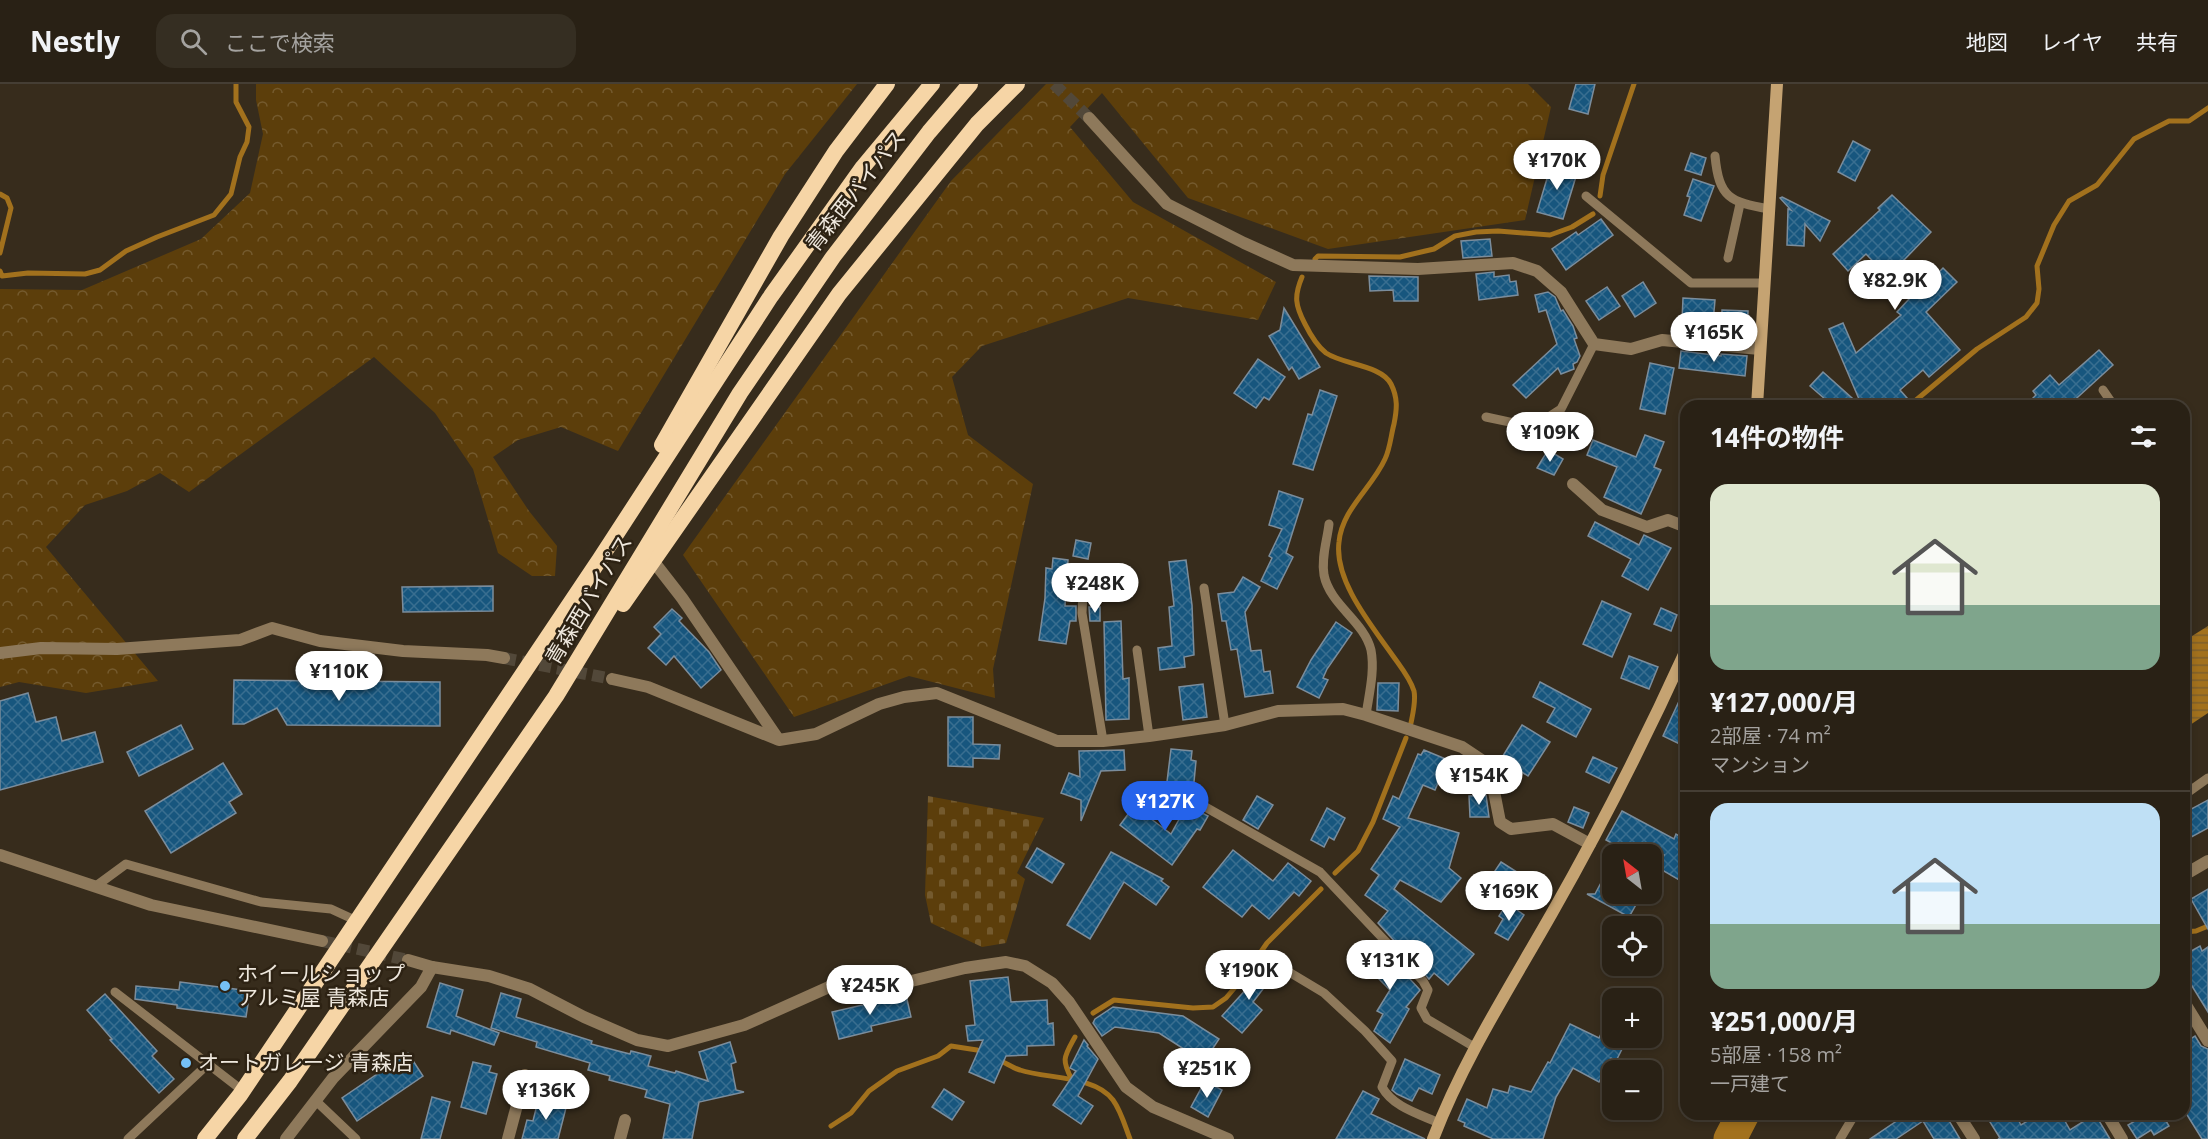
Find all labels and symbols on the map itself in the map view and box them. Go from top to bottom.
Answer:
street label: 青森西バイパス [799,124,911,257]
pin: ¥170K [1515,140,1599,191]
pin: ¥82.9K [1846,260,1944,311]
pin: ¥165K [1672,312,1756,363]
pin: ¥109K [1508,412,1592,463]
street label: 青森西バイパス [538,529,638,670]
pin: ¥248K [1053,563,1137,614]
pin: ¥110K [297,651,381,702]
pin: ¥154K [1437,755,1521,806]
pin: ¥127K [1123,781,1207,832]
north arrow [1602,844,1662,904]
pin: ¥169K [1467,871,1551,922]
pin: ¥131K [1348,940,1432,991]
pin: ¥190K [1207,950,1291,1001]
place label: ホイールショップ アルミ屋 青森店 [237,959,405,1011]
pin: ¥245K [828,965,912,1016]
marker: ホイールショップ アルミ屋 青森店 [218,979,232,993]
place label: オートガレージ 青森店 [198,1048,413,1076]
pin: ¥251K [1165,1048,1249,1099]
marker: オートガレージ 青森店 [179,1056,193,1070]
pin: ¥136K [504,1070,588,1121]

